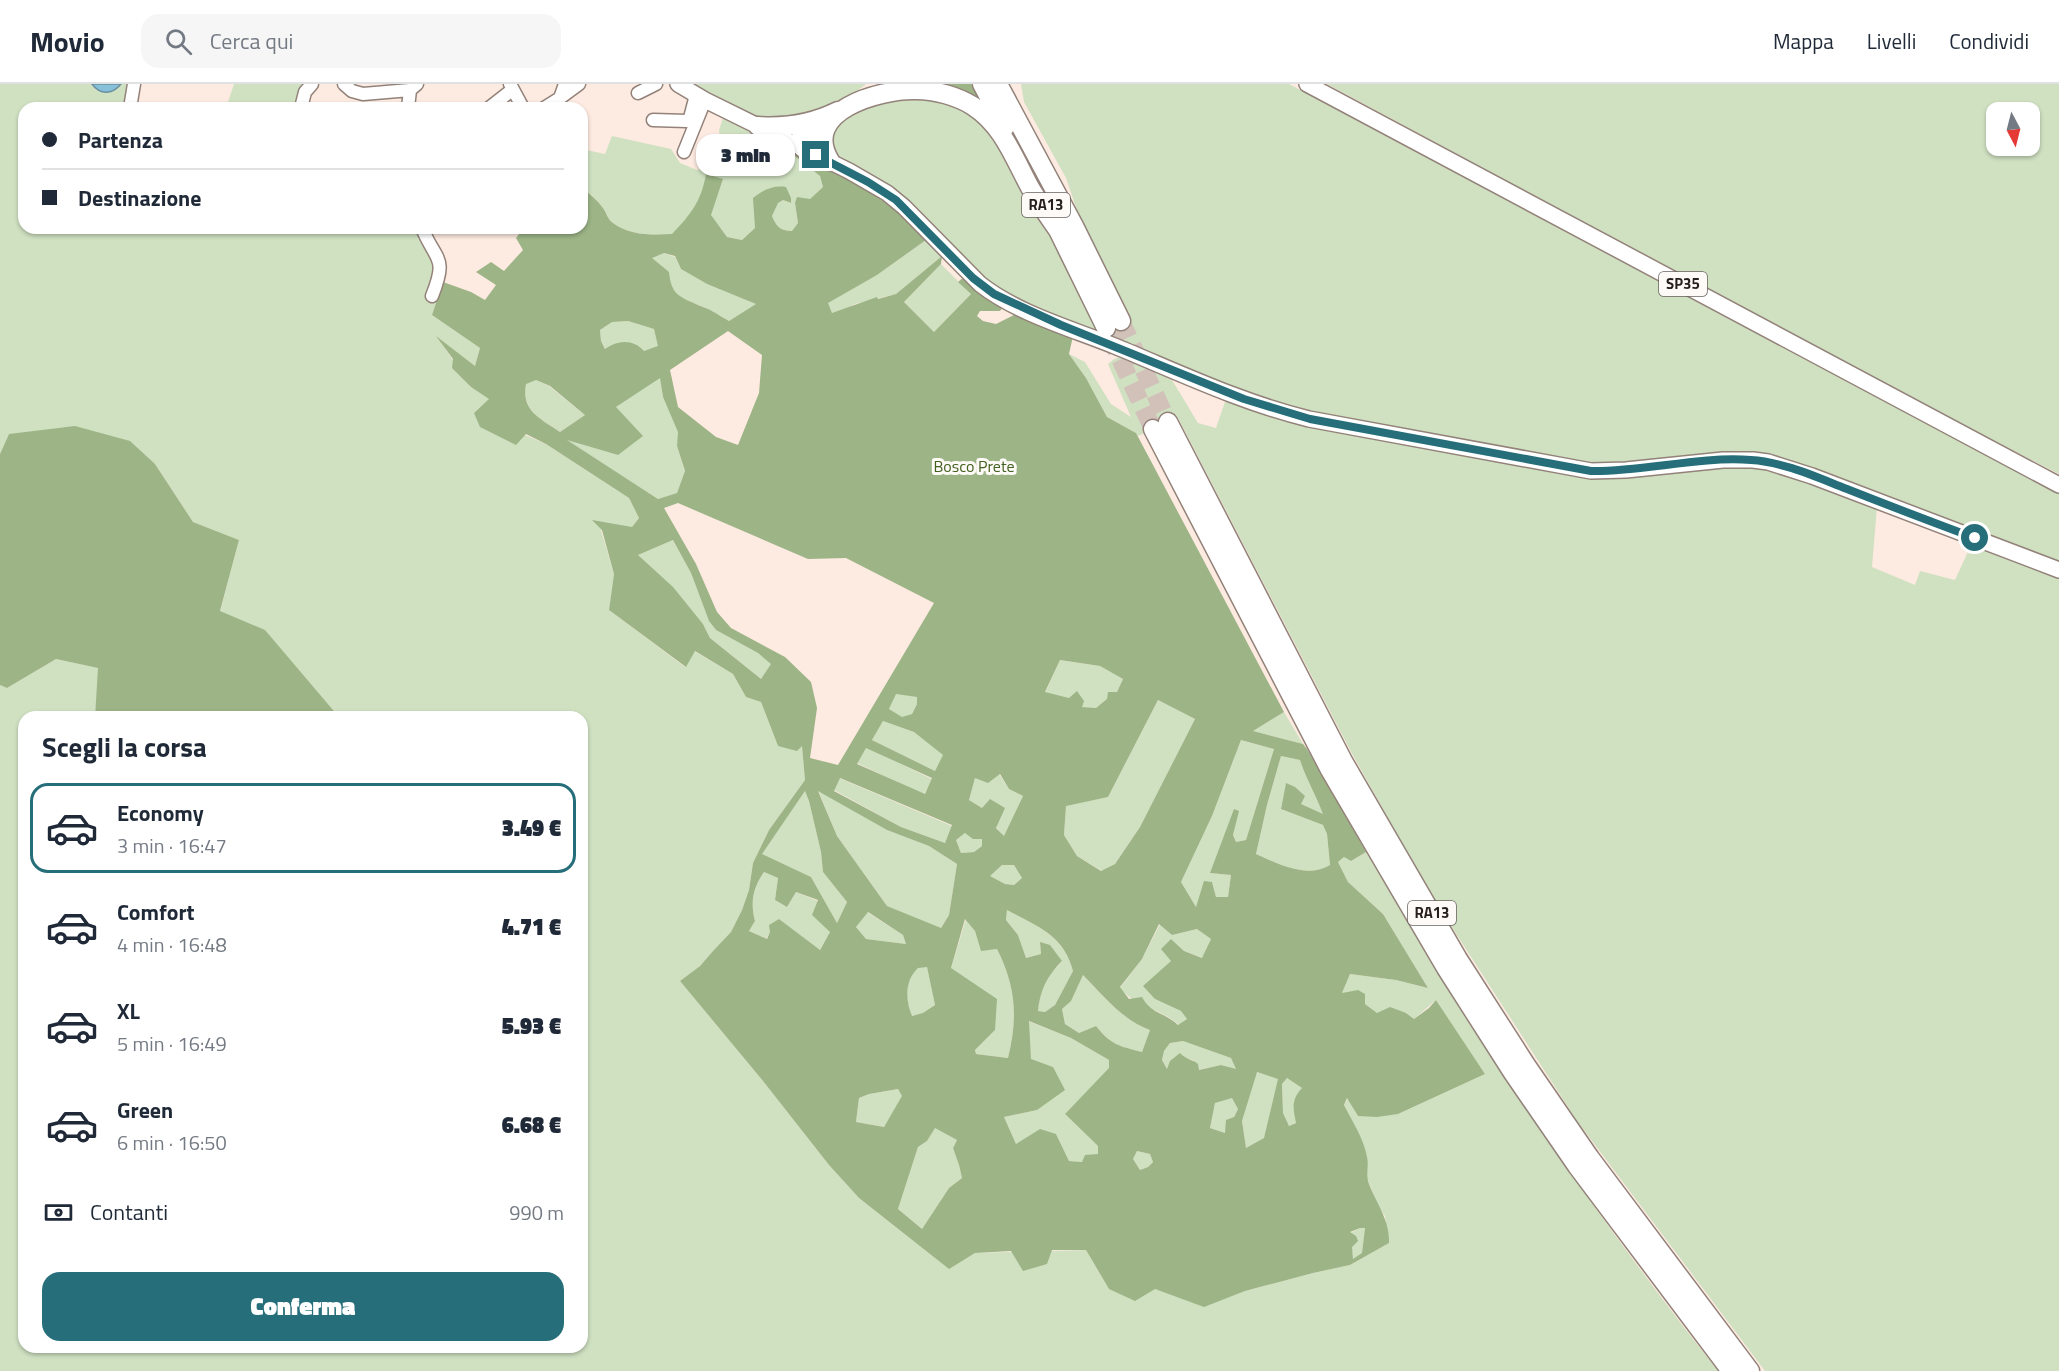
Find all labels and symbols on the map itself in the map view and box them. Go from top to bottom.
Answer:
north arrow [1986,102,2040,156]
callout: 3 min [696,134,795,176]
route end [802,141,829,168]
road number: RA13 [1022,193,1070,217]
road number: SP35 [1659,272,1707,296]
park label: Bosco Prete [933,454,1015,478]
route start [1961,524,1988,551]
road number: RA13 [1408,901,1456,925]

